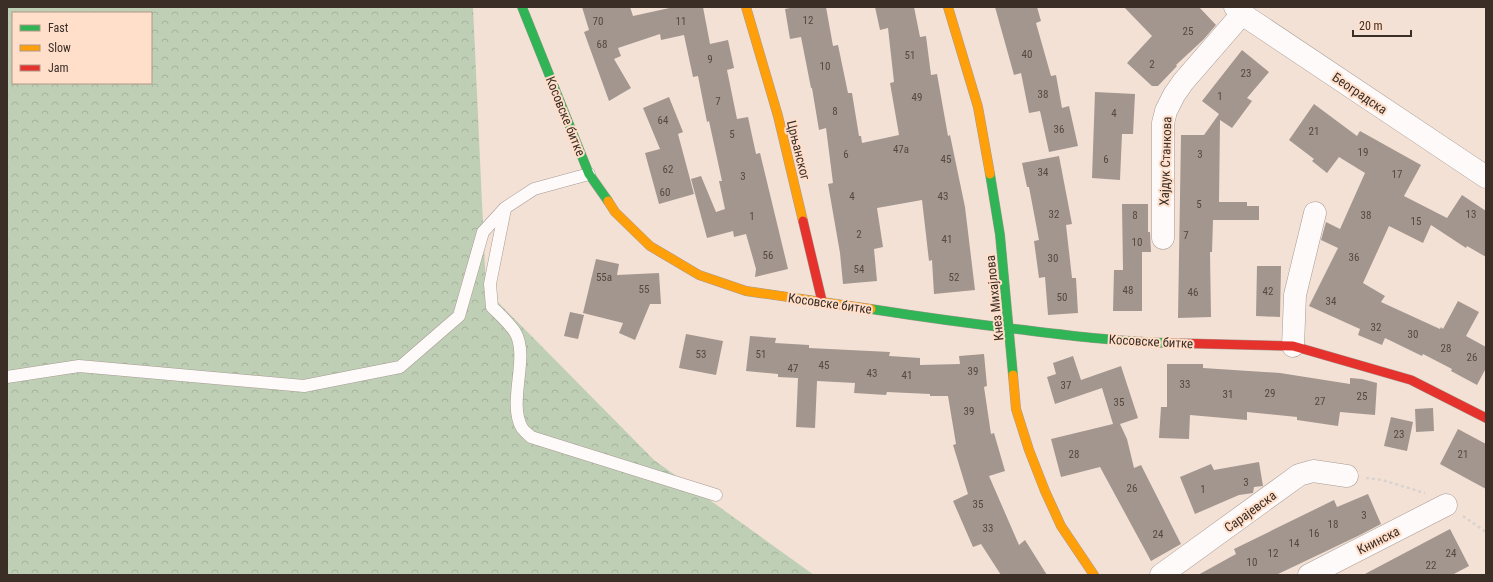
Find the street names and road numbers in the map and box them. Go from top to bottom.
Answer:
street label: Београдска [1330,70,1390,117]
street label: Косовске битке [543,74,588,158]
street label: Хајдук Станкова [1156,116,1175,206]
street label: Црњанског [784,119,813,182]
street label: Кнез Михајлова [983,254,1006,341]
street label: Косовске битке [787,290,873,317]
street label: Косовске битке [1108,332,1194,351]
street label: Сарајевска [1222,488,1279,535]
street label: Книнска [1355,523,1402,557]

